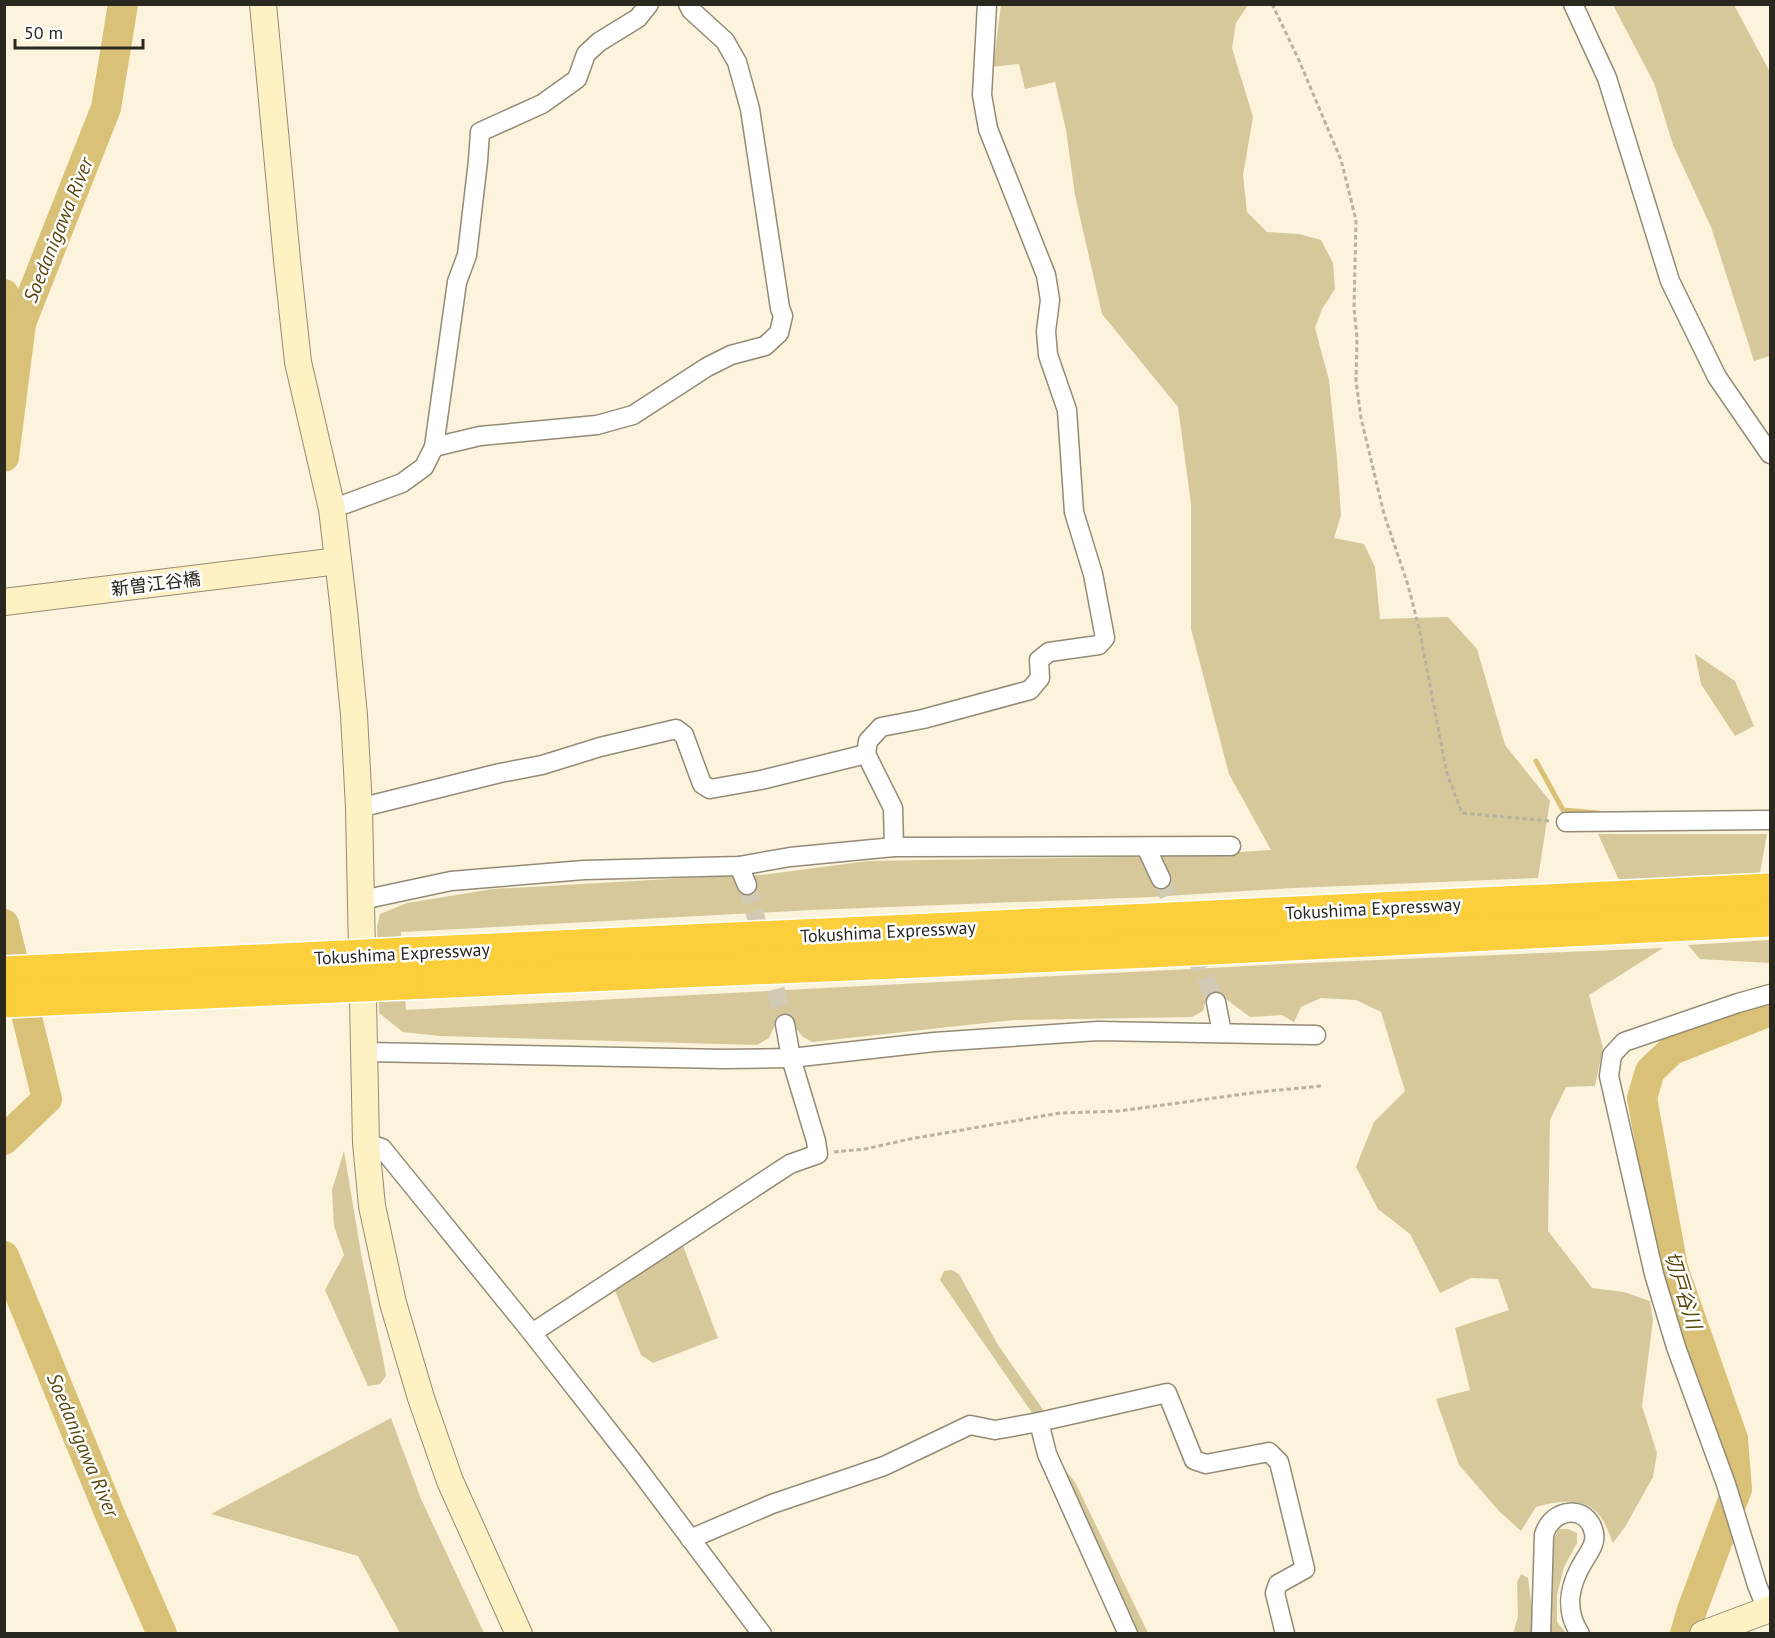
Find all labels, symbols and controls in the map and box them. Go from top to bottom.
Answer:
scale bar [15,12,142,50]
text: 50 m [24,21,63,44]
water label: Soedanigawa River [17,152,99,306]
street label: 新曽江谷橋 [110,567,202,600]
street label: Tokushima Expressway [1285,892,1462,925]
street label: Tokushima Expressway [800,915,977,948]
street label: Tokushima Expressway [314,937,491,970]
water label: 切戸谷川 [1659,1248,1708,1334]
water label: Soedanigawa River [41,1369,126,1522]

